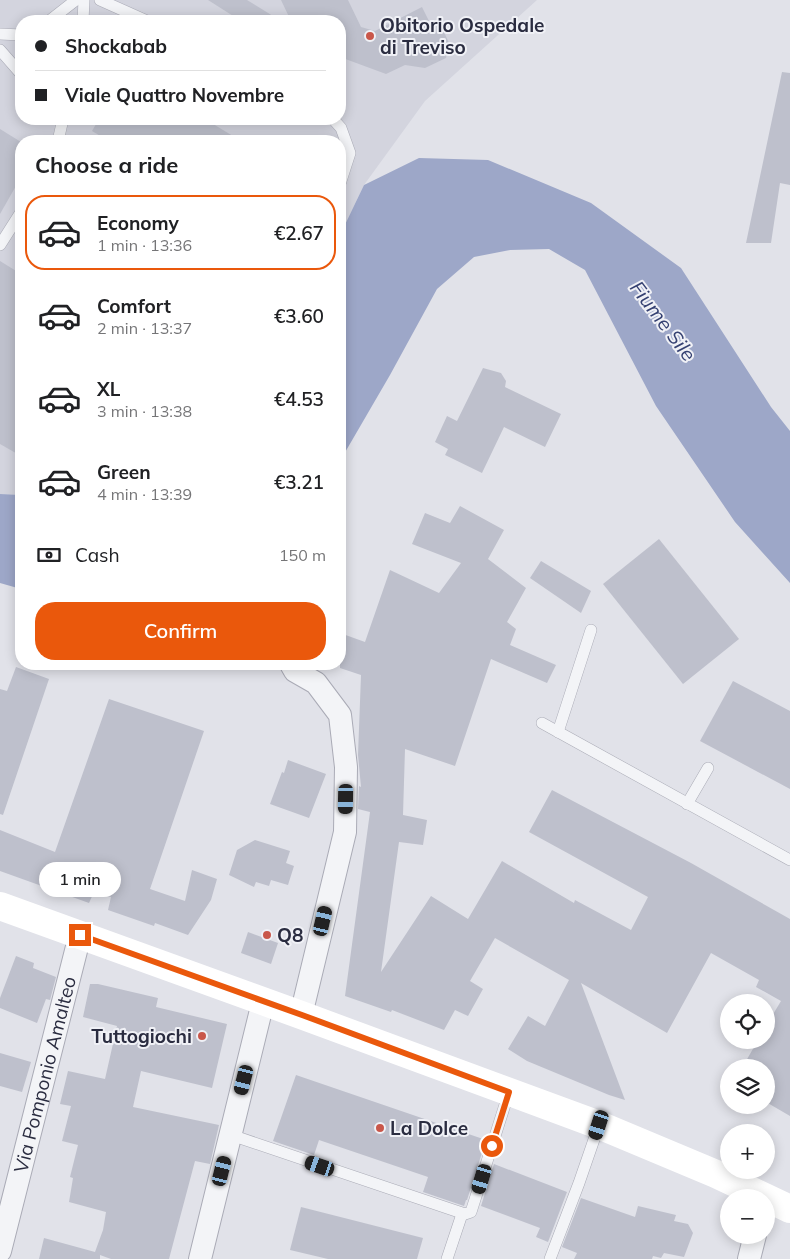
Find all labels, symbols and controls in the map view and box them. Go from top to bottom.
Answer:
place label: Obitorio Ospedale di Treviso [380,13,545,59]
marker: Obitorio Ospedale di Treviso [364,30,376,42]
text: Shockabab [65,34,167,58]
text: Viale Quattro Novembre [65,83,284,107]
text: Choose a ride [35,151,178,179]
icon: car [37,210,82,255]
text: Economy [97,211,179,235]
text: €2.67 [274,221,324,245]
text: 1 min · 13:36 [97,235,192,255]
water label: Fiume Sile [625,276,702,366]
icon: car [37,293,82,338]
text: Comfort [97,294,171,318]
text: €3.60 [274,304,324,328]
text: 2 min · 13:37 [97,318,192,338]
icon: car [37,376,82,421]
text: XL [97,377,120,401]
text: €4.53 [274,387,324,411]
text: 3 min · 13:38 [97,401,192,421]
icon: car [37,459,82,504]
text: Green [97,460,151,484]
text: €3.21 [274,470,324,494]
text: 4 min · 13:39 [97,484,192,504]
icon: cash [35,541,63,569]
text: Cash [75,543,120,567]
text: 150 m [279,545,326,565]
button: Confirm [35,602,326,660]
car [338,784,353,814]
callout: 1 min [39,862,121,898]
text: 1 min [59,869,101,889]
car [312,905,333,937]
place label: Q8 [277,923,303,947]
route end [69,924,91,946]
marker: Q8 [261,929,273,941]
street label: Via Pomponio Amalteo [8,974,81,1175]
map controls [720,994,775,1244]
button: locate [720,994,775,1049]
place label: Tuttogiochi [91,1024,192,1048]
marker: Tuttogiochi [196,1030,208,1042]
button: layers [720,1059,775,1114]
car [233,1064,254,1096]
car [587,1108,610,1142]
place label: La Dolce [390,1116,468,1140]
marker: La Dolce [374,1122,386,1134]
button: + [720,1124,775,1179]
route start [481,1135,503,1157]
car [303,1154,336,1178]
car [211,1155,232,1187]
car [470,1162,493,1196]
button: − [720,1189,775,1244]

